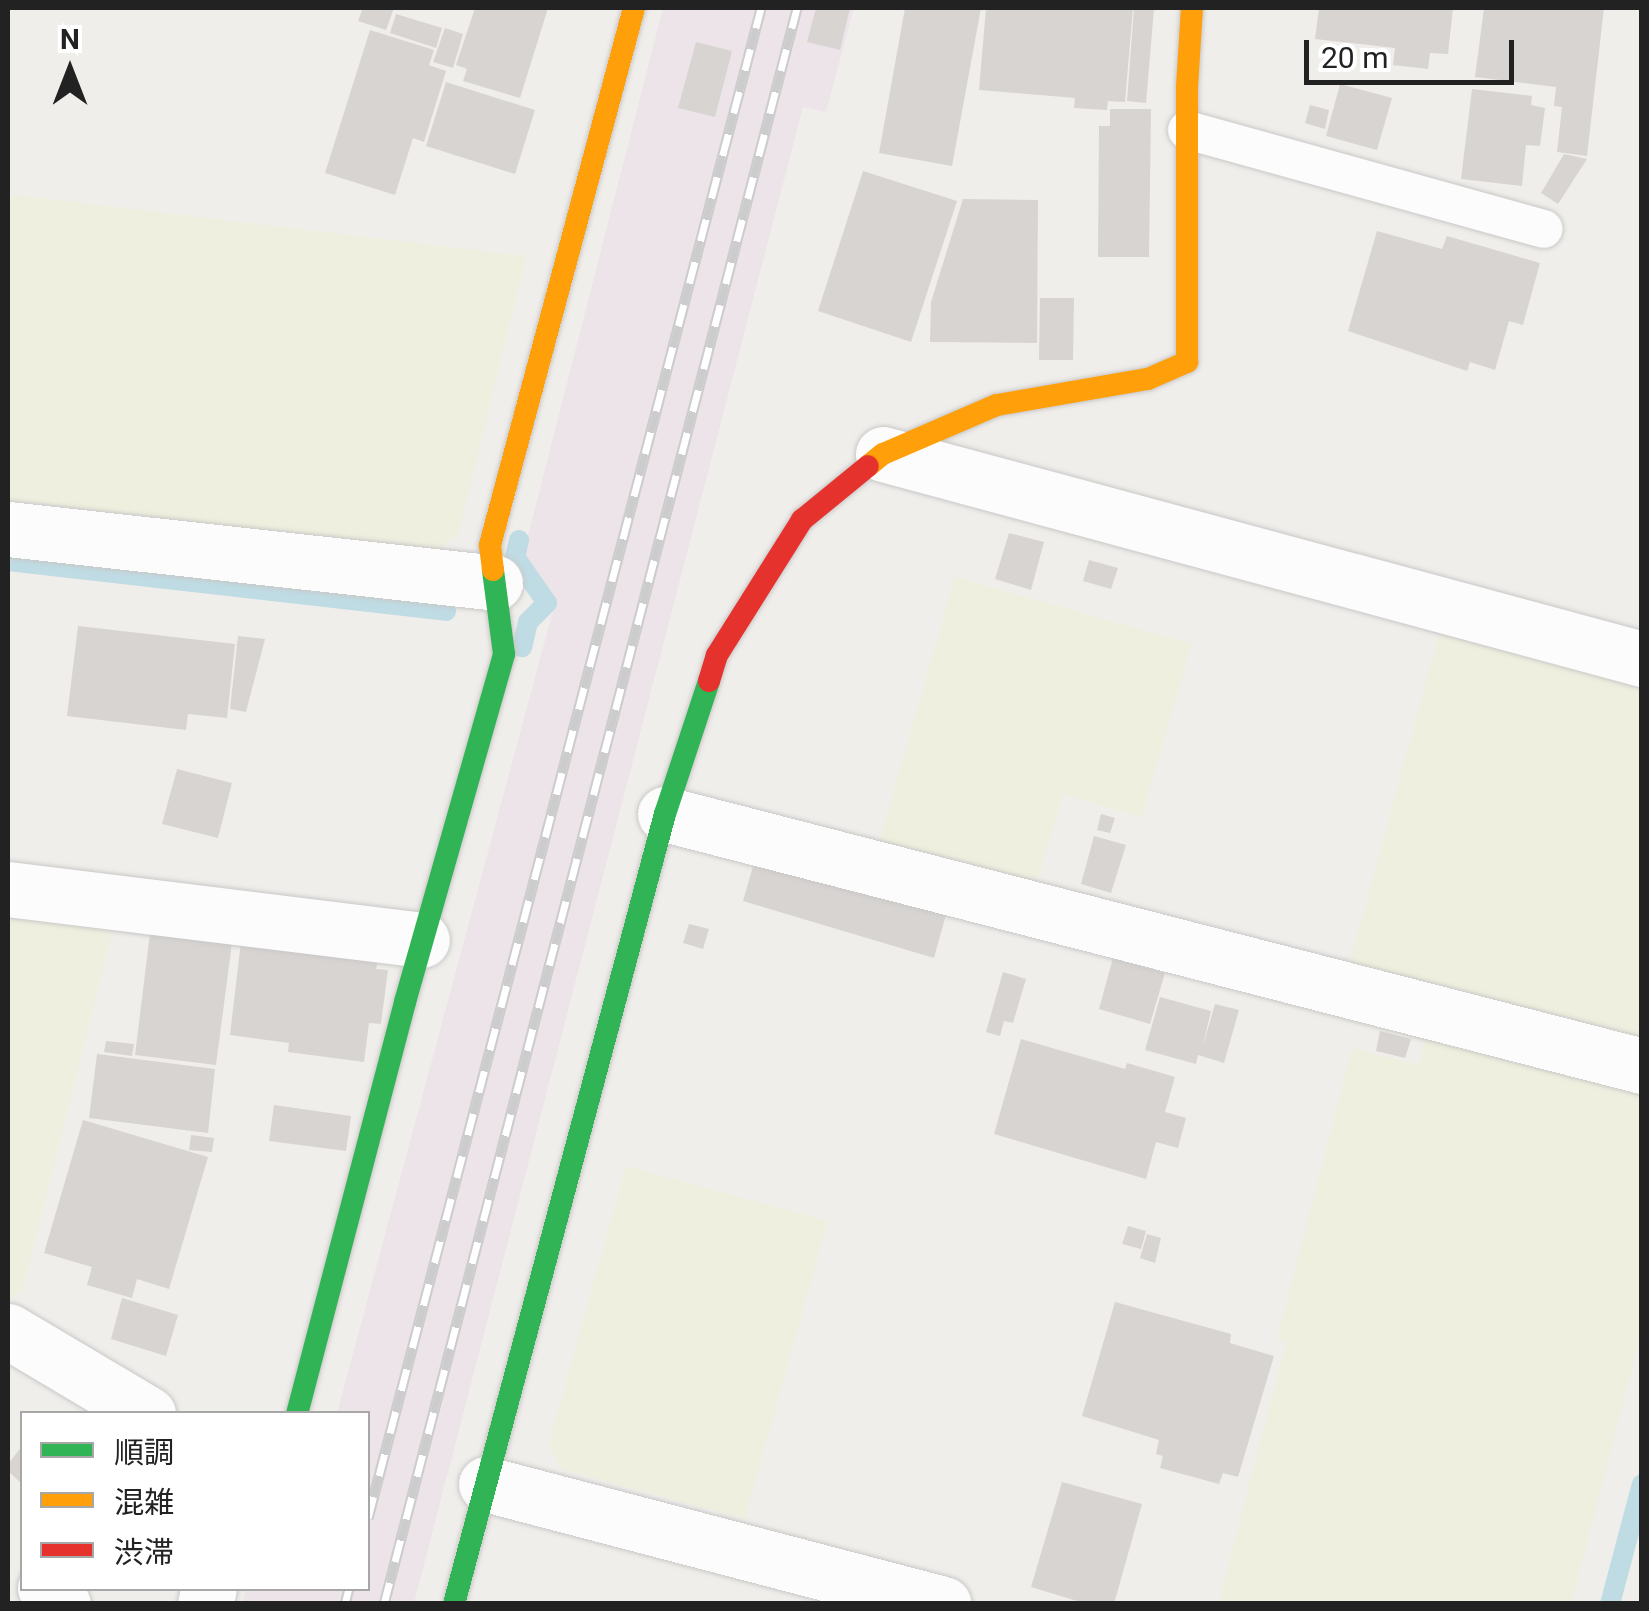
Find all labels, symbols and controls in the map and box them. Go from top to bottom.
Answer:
north arrow [20,20,120,120]
scale bar [1309,20,1519,82]
text: N [60,23,80,56]
text: 20 m [1321,40,1388,75]
legend [20,1411,370,1591]
text: 順調 [114,1435,174,1470]
text: 混雑 [114,1485,174,1520]
text: 渋滞 [114,1535,174,1570]

